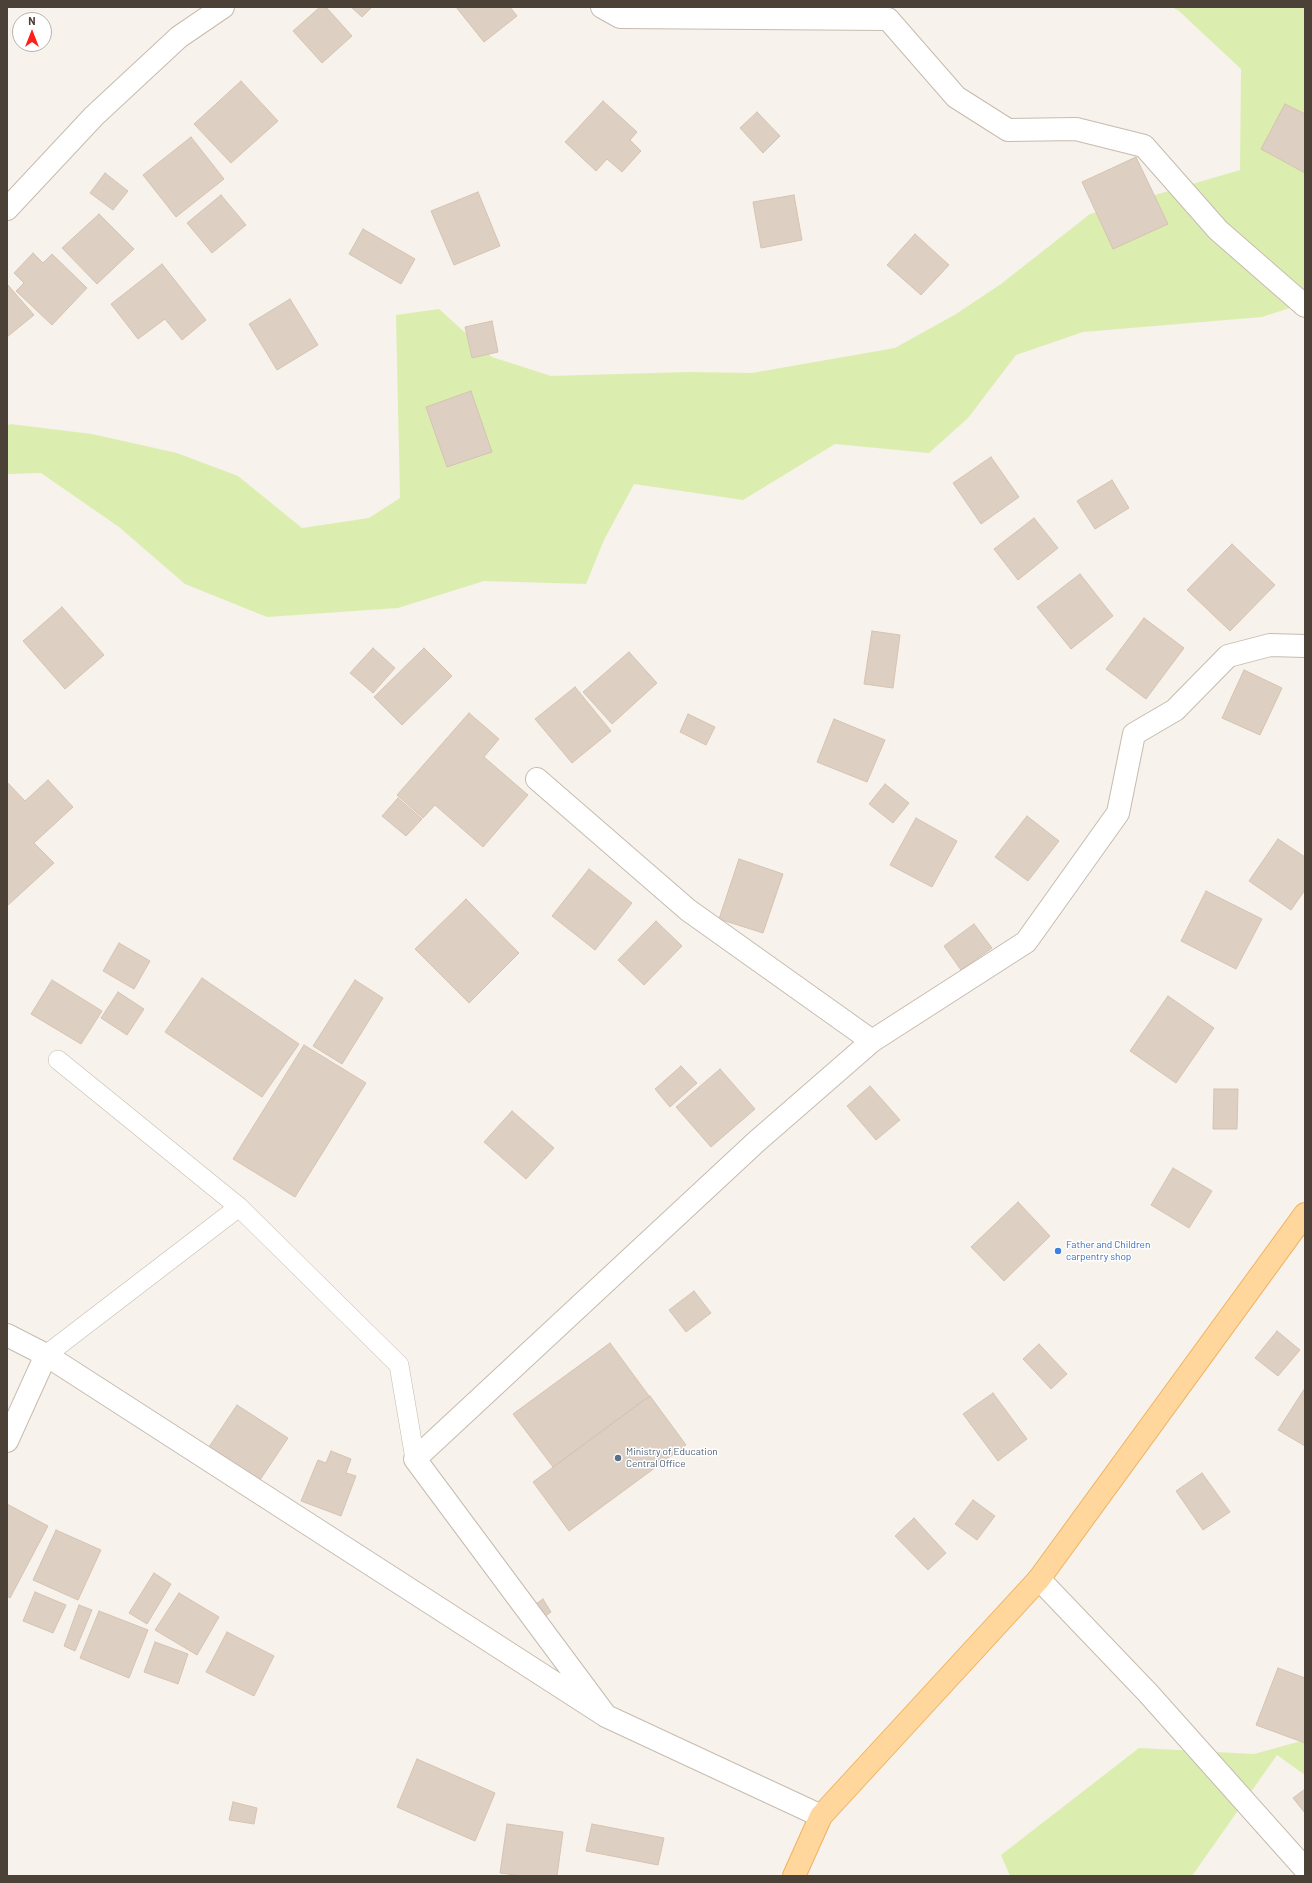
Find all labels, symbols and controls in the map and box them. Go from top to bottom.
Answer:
north arrow [12,12,52,52]
text: N [28,14,36,27]
place label: Father and Children carpentry shop [1066,1239,1150,1262]
marker: Father and Children carpentry shop [1053,1246,1063,1256]
place label: Ministry of Education Central Office [626,1446,718,1470]
marker: Ministry of Education Central Office [613,1453,623,1463]

